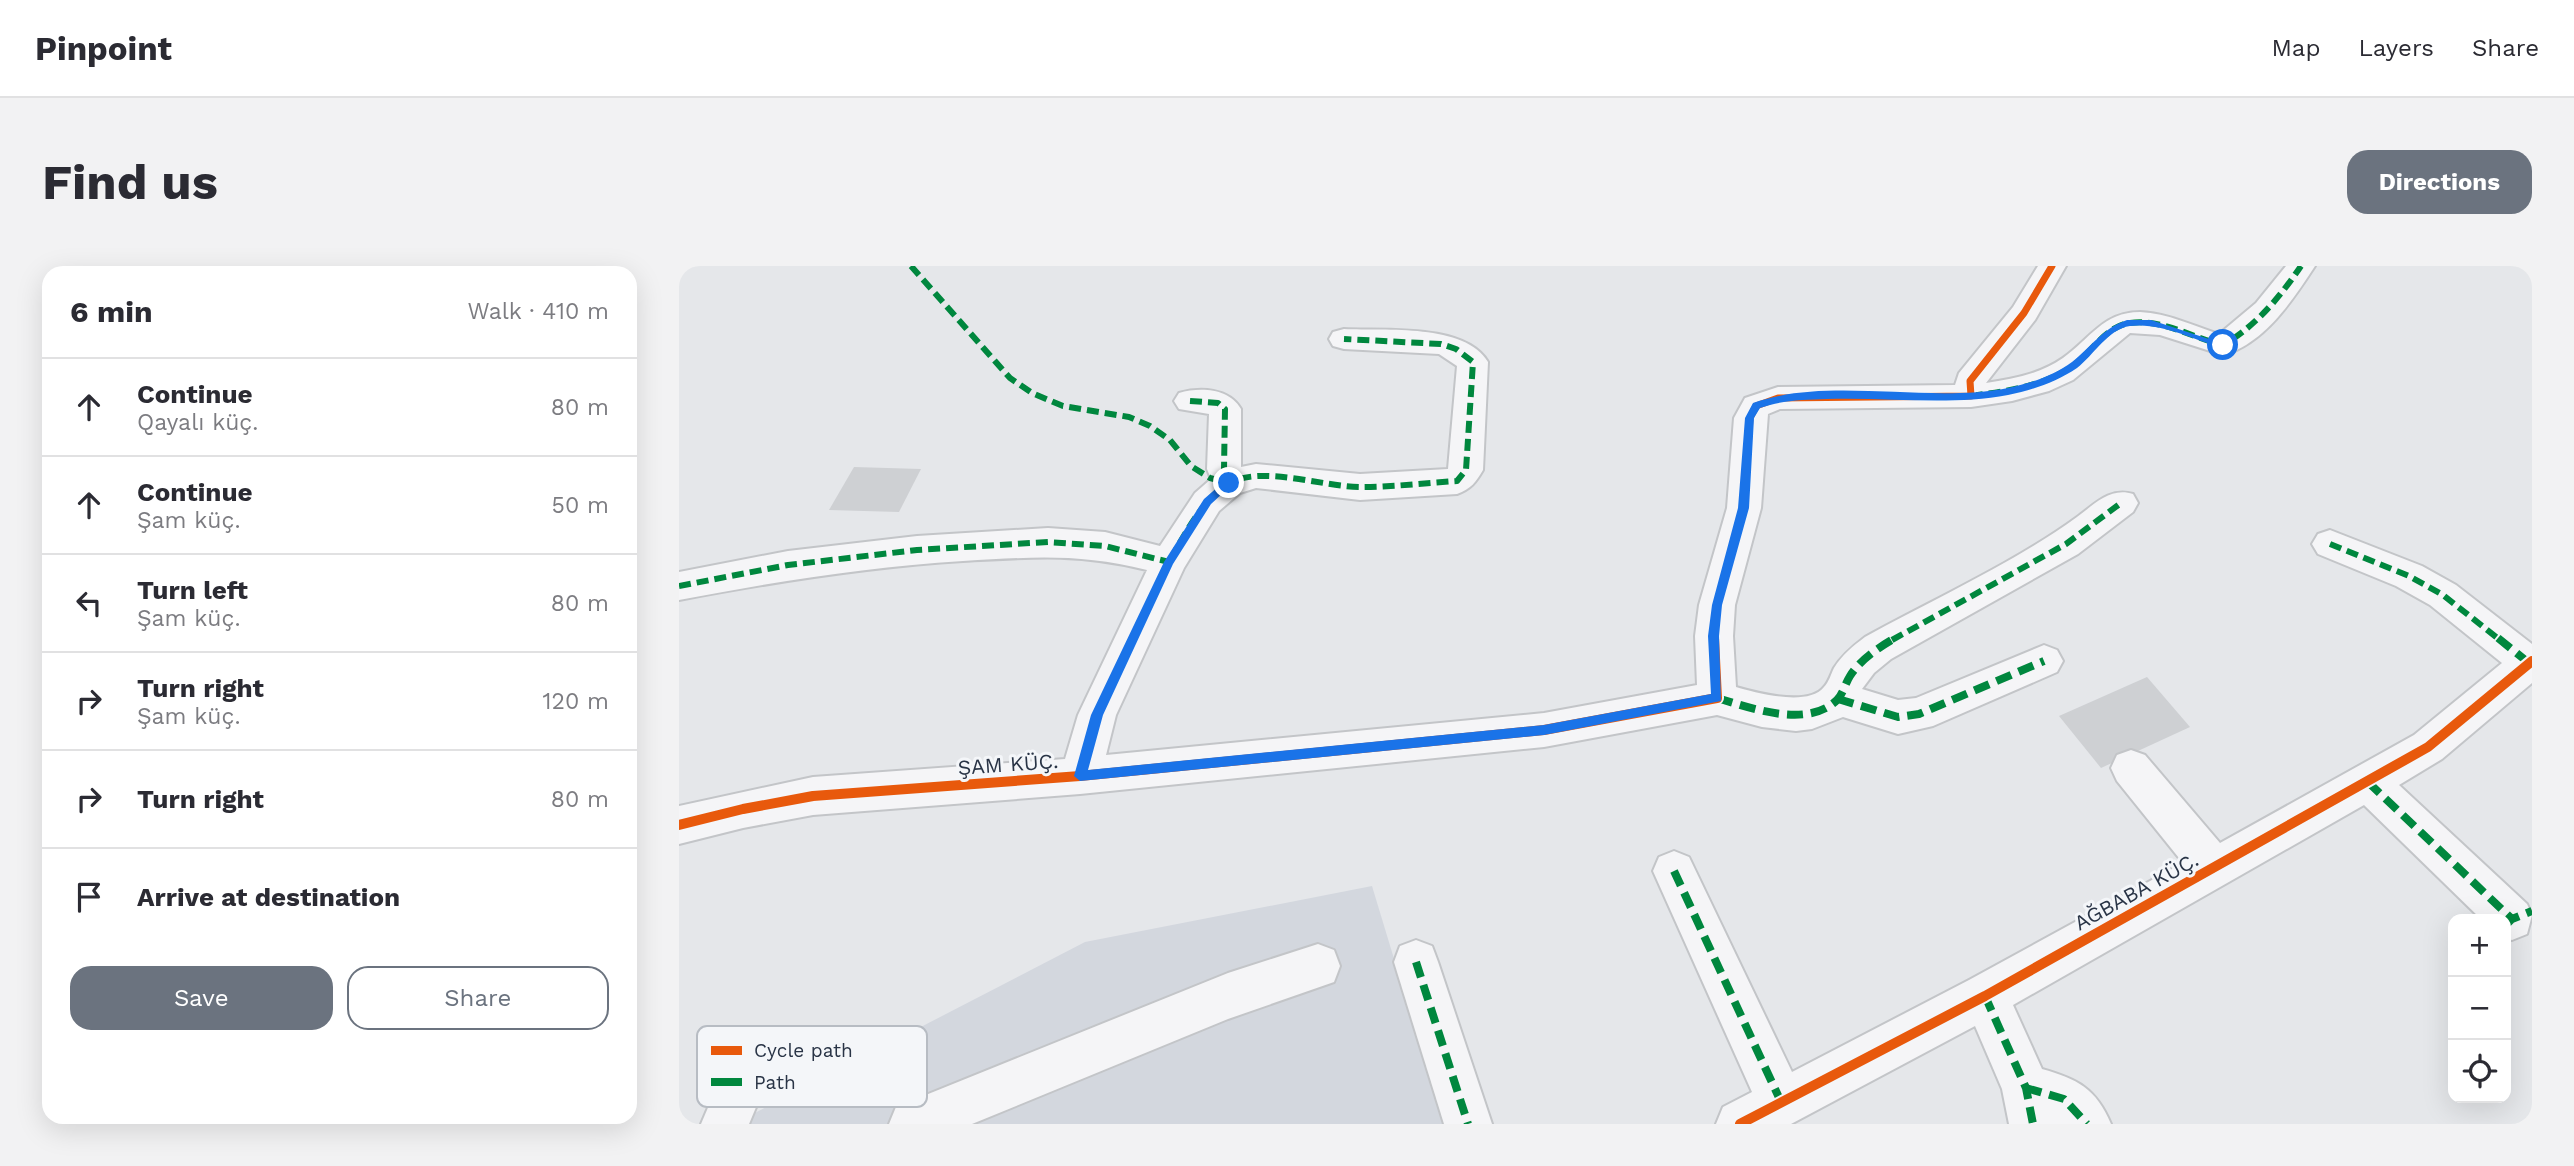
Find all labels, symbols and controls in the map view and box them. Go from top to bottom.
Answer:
text: Pinpoint [35,29,172,68]
text: Map [2272,34,2320,62]
text: Layers [2358,34,2434,62]
text: Share [2472,34,2539,62]
button: Directions [2347,150,2532,214]
text: Find us [42,153,218,211]
text: 6 min [70,294,153,329]
text: Walk · 410 m [468,298,609,325]
route start [2207,329,2238,360]
text: Continue [137,379,253,409]
icon: ahead [70,388,108,426]
text: 80 m [551,394,609,421]
text: Qayalı küç. [137,409,258,436]
route end [1213,467,1244,498]
text: Continue [137,477,253,507]
icon: ahead [70,486,108,524]
text: 50 m [552,492,609,519]
text: Şam küç. [137,507,241,534]
text: Turn left [137,575,248,605]
icon: left [70,584,108,622]
text: 80 m [551,590,609,617]
text: Şam küç. [137,605,241,632]
text: Turn right [137,673,264,703]
icon: right [70,682,108,720]
text: 120 m [543,688,609,715]
text: Şam küç. [137,703,241,730]
street label: ŞAM KÜÇ. [957,748,1059,780]
icon: right [70,780,108,818]
text: Turn right [137,784,264,814]
text: 80 m [551,786,609,813]
street label: AĞBABA KÜÇ. [2070,847,2202,935]
icon: arrive [70,878,108,916]
text: Arrive at destination [137,882,400,912]
map controls [2448,914,2511,1103]
button: + [2448,914,2511,977]
button: Save [70,966,333,1030]
button: Share [347,966,609,1030]
button: − [2448,977,2511,1040]
legend [697,1026,927,1107]
text: Cycle path [754,1039,853,1062]
button: locate [2448,1040,2511,1103]
text: Path [754,1071,796,1094]

